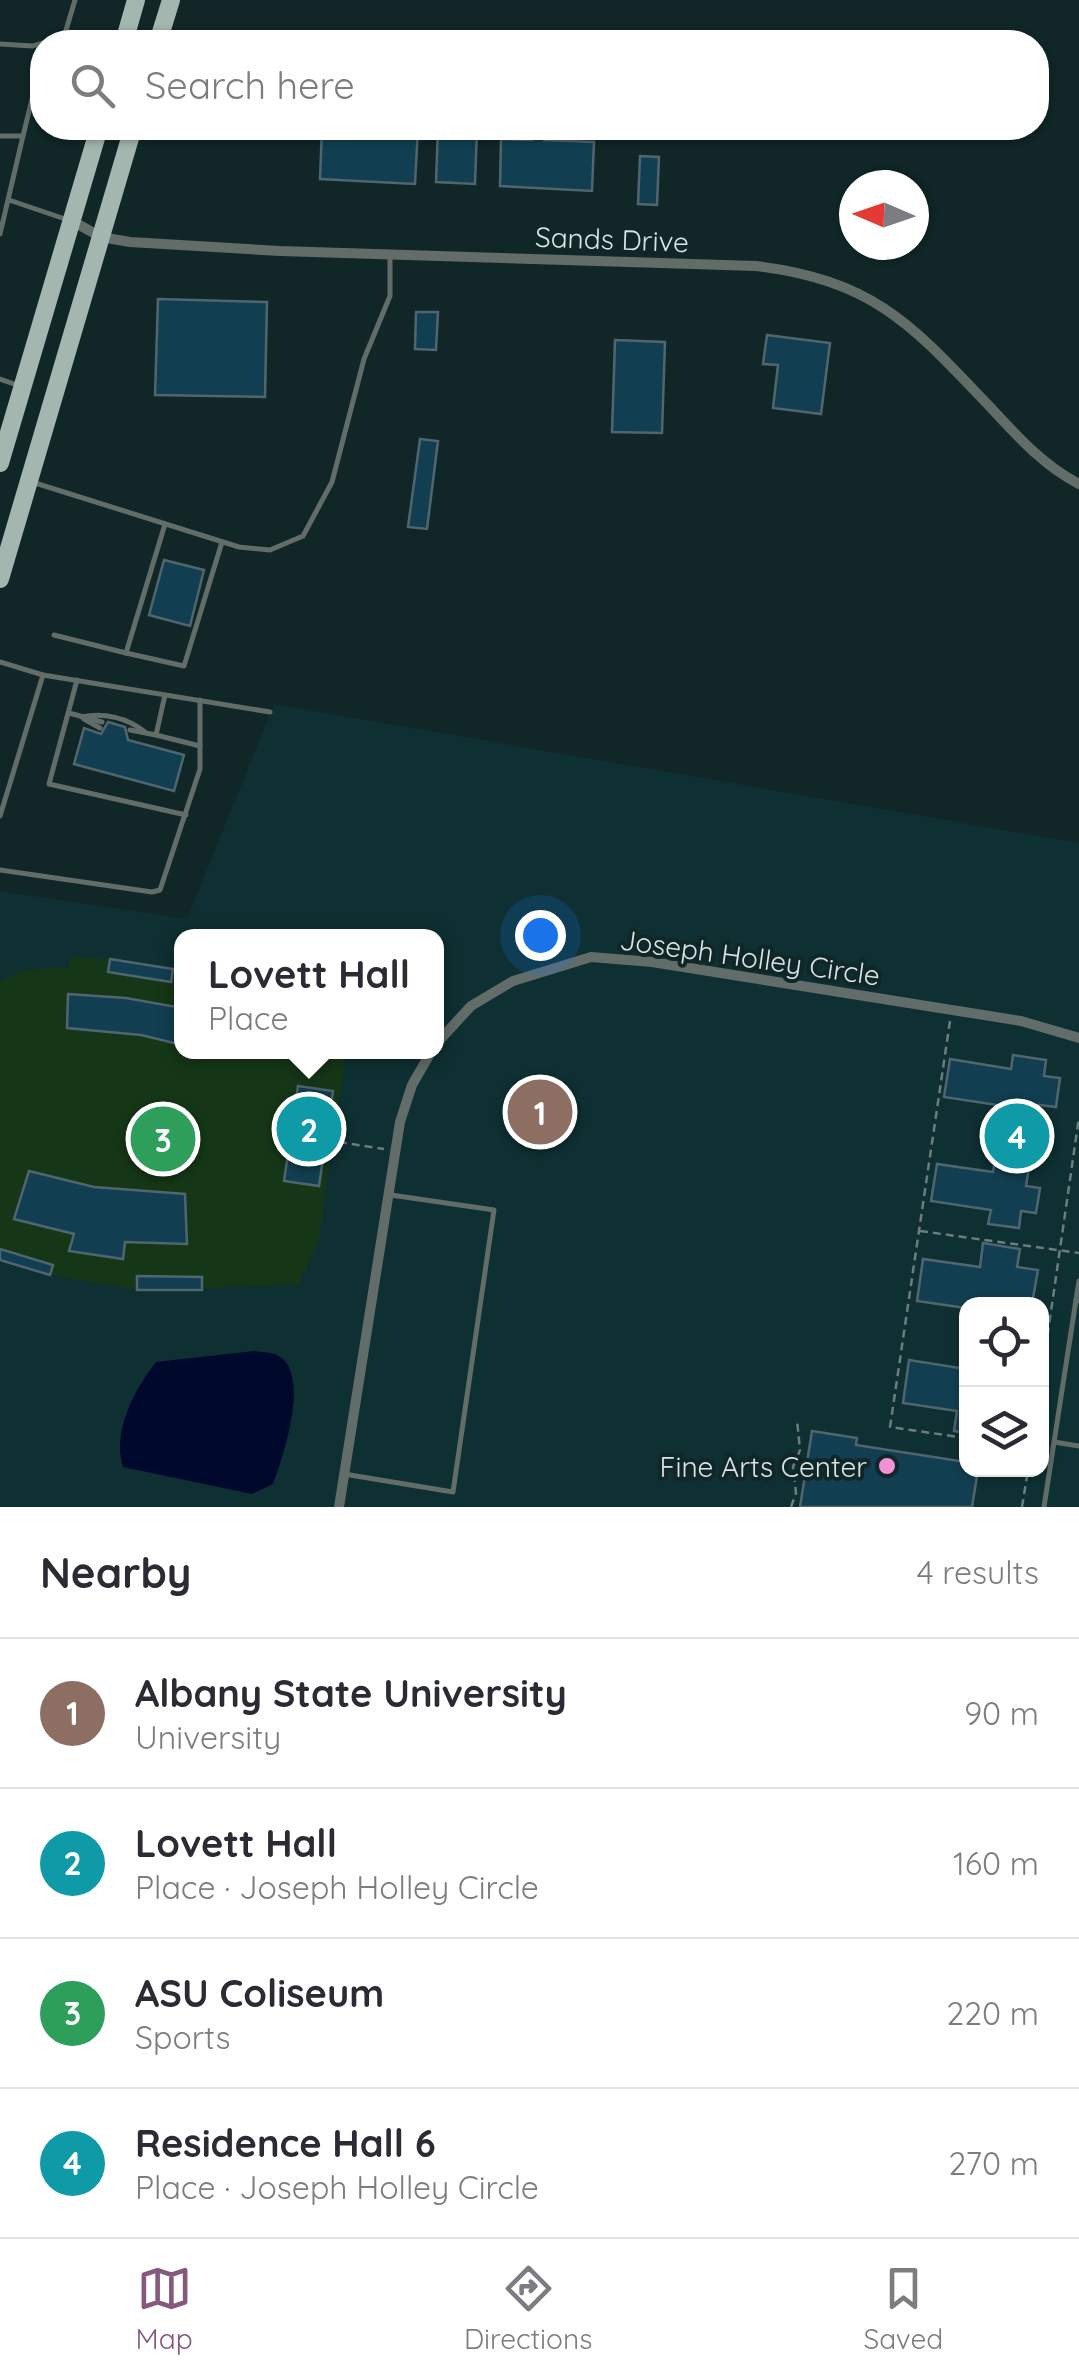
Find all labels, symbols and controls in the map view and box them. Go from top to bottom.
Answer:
search box [30,30,1049,140]
icon: search [65,58,120,113]
text: Search here [145,61,355,109]
north arrow [839,170,929,260]
street label: Sands Drive [534,219,690,259]
your location [515,910,566,961]
street label: Joseph Holley Circle [618,921,882,993]
popup [174,929,444,1059]
text: Lovett Hall [208,950,410,998]
text: Place [208,998,289,1038]
pin: 1 [508,1074,572,1150]
pin: 2 [276,1092,342,1166]
pin: 4 [984,1098,1050,1174]
pin: 3 [130,1102,196,1176]
map controls [959,1297,1049,1477]
button: locate [959,1297,1049,1387]
button: layers [959,1387,1049,1477]
place label: Fine Arts Center [660,1449,867,1484]
marker: Fine Arts Center [876,1455,898,1477]
text: Nearby [40,1546,191,1599]
text: 4 results [917,1552,1039,1592]
text: Albany State University [135,1669,567,1717]
text: 1 [66,1693,79,1733]
text: 90 m [964,1693,1039,1733]
text: University [135,1717,281,1757]
text: Lovett Hall [135,1819,337,1867]
text: 2 [63,1843,82,1883]
text: 160 m [953,1843,1039,1883]
text: Place · Joseph Holley Circle [135,1867,539,1907]
text: ASU Coliseum [135,1969,384,2017]
text: 3 [64,1993,81,2033]
text: 220 m [947,1993,1039,2033]
text: Sports [135,2017,231,2057]
text: Residence Hall 6 [135,2119,436,2167]
text: 4 [63,2143,82,2183]
text: 270 m [948,2143,1039,2183]
text: Place · Joseph Holley Circle [135,2167,539,2207]
tab: Map [136,2261,193,2356]
tab: Directions [464,2261,592,2356]
tab: Saved [864,2261,943,2356]

